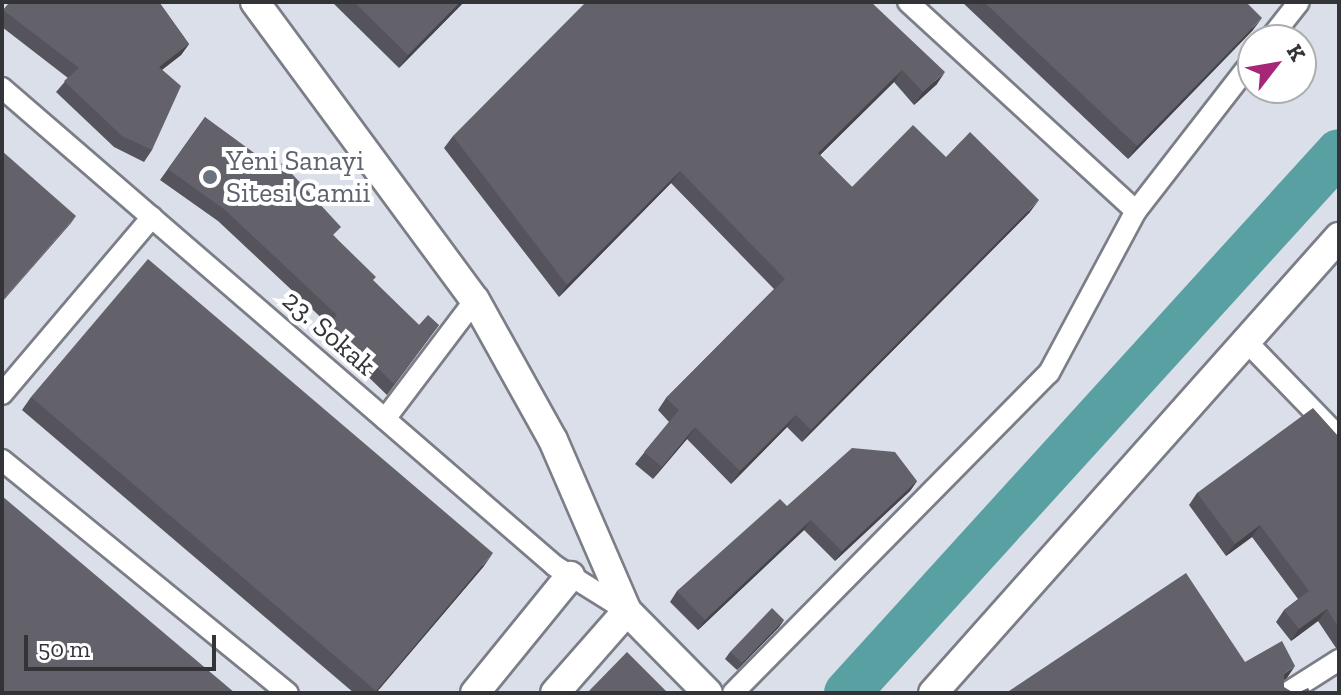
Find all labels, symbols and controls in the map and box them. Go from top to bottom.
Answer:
north arrow [1237,24,1317,104]
text: K [1281,39,1312,66]
place label: Yeni Sanayi Sitesi Camii [226,144,370,210]
marker: Yeni Sanayi Sitesi Camii [201,168,219,186]
street label: 23. Sokak [276,283,382,383]
scale bar [28,619,220,669]
text: 50 m [38,634,90,663]

